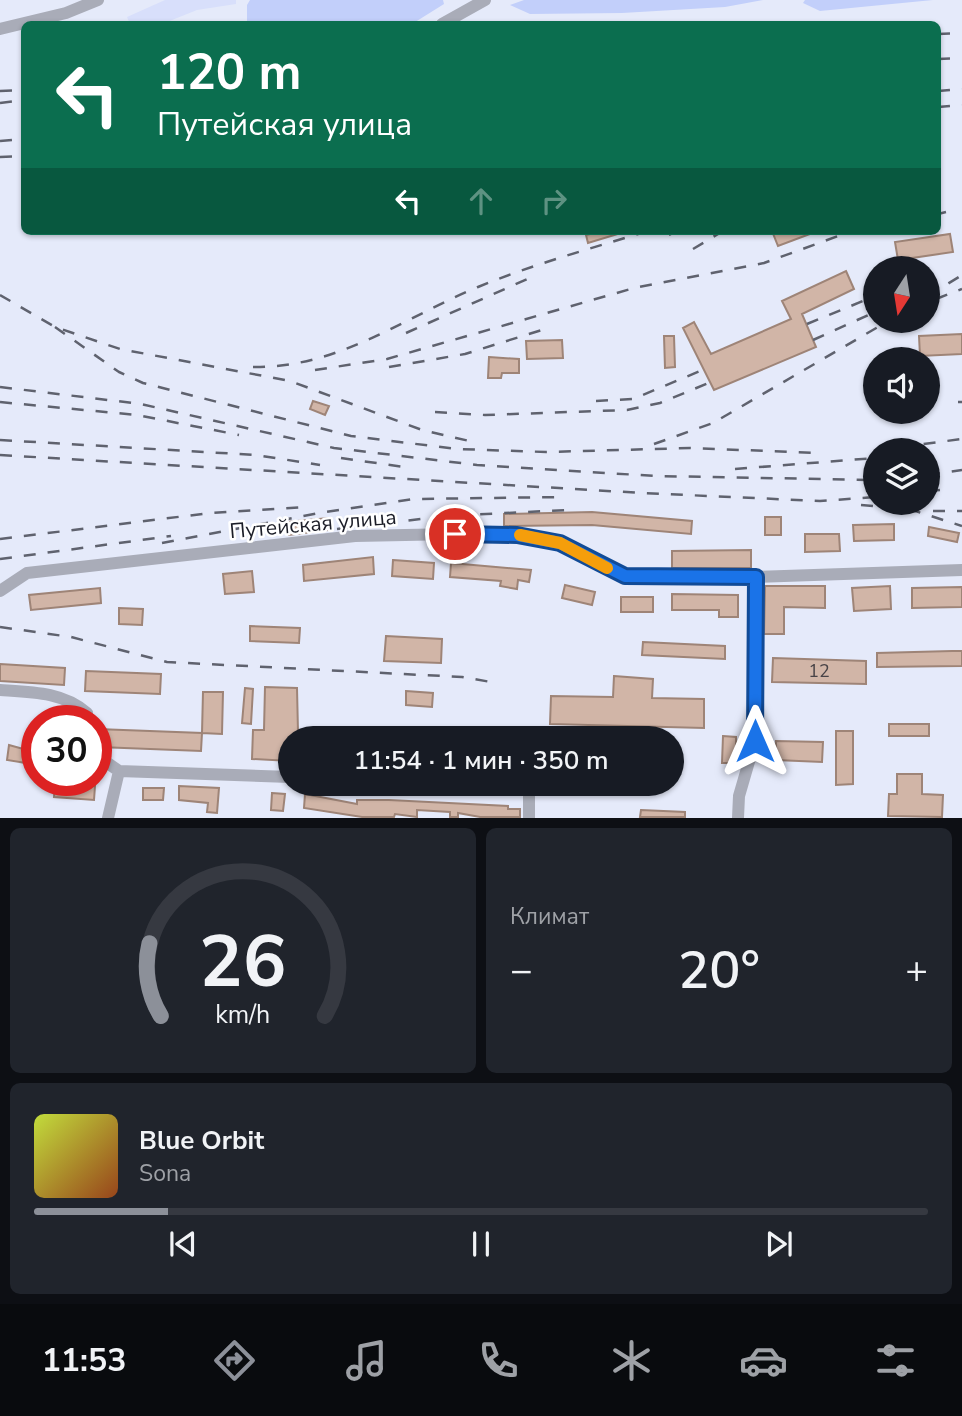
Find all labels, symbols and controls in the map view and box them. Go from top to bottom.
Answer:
text: 120 m [157,39,301,106]
icon: left [42,49,133,140]
text: Путейская улица [157,103,412,146]
icon: left [389,182,427,220]
icon: ahead [462,182,500,220]
icon: right [535,182,573,220]
north arrow [863,256,940,332]
map controls [863,256,940,515]
button: sound [863,347,940,424]
button: layers [863,438,940,515]
street label: Путейская улица [228,503,398,545]
pin [425,504,485,564]
icon: arrive [436,515,474,553]
house number: 12 [808,659,830,683]
position arrow [718,704,792,778]
speed limit sign: 30 [21,705,112,796]
text: 11:54 · 1 мин · 350 m [353,743,609,778]
text: Климат [510,901,589,932]
text: 26 [199,913,287,1013]
text: 20° [678,935,760,1006]
text: − [510,945,533,996]
text: + [905,945,928,996]
text: km/h [215,998,271,1032]
text: Blue Orbit [139,1123,264,1158]
text: Sona [139,1158,191,1189]
icon: previous [164,1225,202,1263]
icon: pause [462,1225,500,1263]
icon: next [760,1225,798,1263]
icon: directions [210,1336,259,1385]
icon: music [342,1336,391,1385]
icon: phone [474,1336,523,1385]
icon: climate [607,1336,656,1385]
icon: car [739,1336,788,1385]
icon: filters [871,1336,920,1385]
text: 11:53 [42,1339,126,1382]

